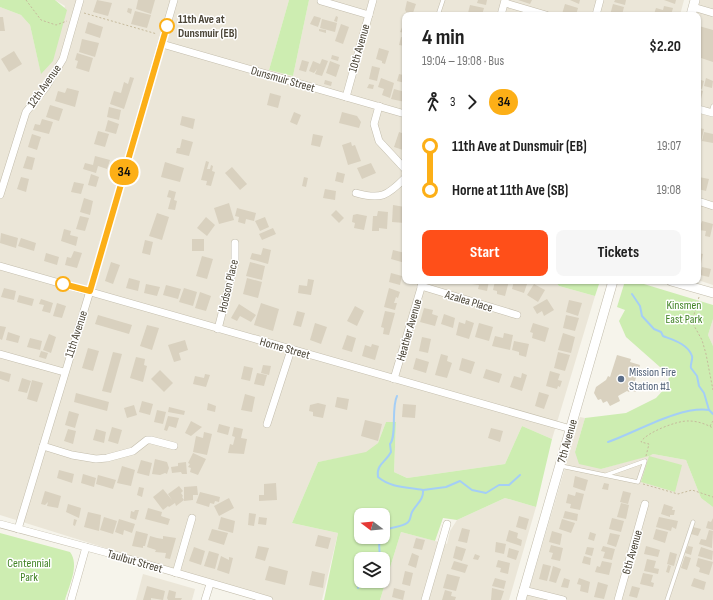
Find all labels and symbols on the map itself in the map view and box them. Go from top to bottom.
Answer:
place label: 11th Ave at Dunsmuir (EB) [178,12,237,41]
marker: 11th Ave at Dunsmuir (EB) [159,18,175,34]
street label: 10th Avenue [345,22,374,74]
street label: 12th Avenue [24,62,65,111]
street label: Dunsmuir Street [249,63,317,96]
line badge: 34 [106,159,142,185]
street label: Hodson Place [215,258,242,314]
unlabelled marker [55,276,71,292]
street label: Azalea Place [442,287,495,316]
street label: Heather Avenue [393,297,426,363]
park label: Kinsmen East Park [666,298,703,327]
street label: 11th Avenue [62,309,91,359]
street label: Horne Street [258,334,312,363]
place label: Mission Fire Station #1 [629,365,676,394]
marker: Mission Fire Station #1 [616,374,626,384]
street label: 7th Avenue [554,417,581,465]
north arrow [354,508,390,544]
street label: 6th Avenue [619,528,646,576]
street label: Taulbut Street [105,546,165,577]
park label: Centennial Park [7,556,51,585]

